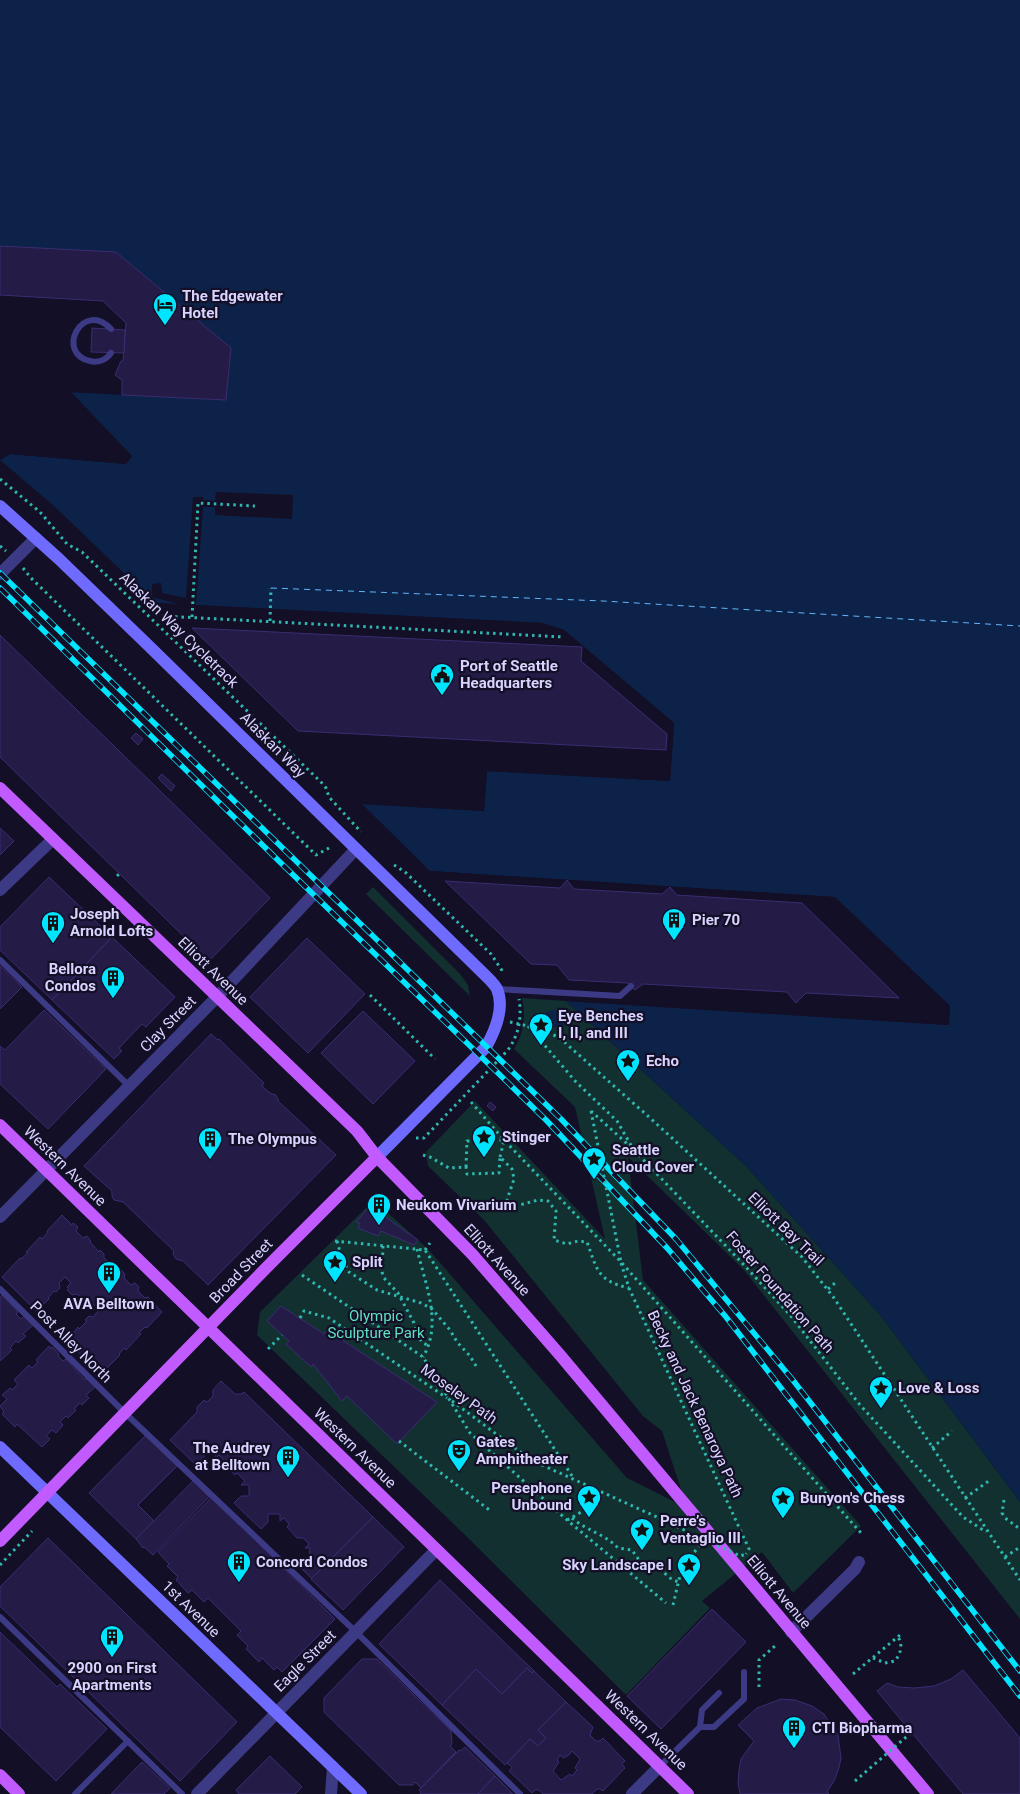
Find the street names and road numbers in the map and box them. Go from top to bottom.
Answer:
street label: Alaskan Way Cycletrack [116,568,243,692]
street label: Alaskan Way [236,708,310,782]
street label: Elliott Avenue [174,933,252,1009]
street label: Clay Street [136,992,200,1056]
street label: Western Avenue [20,1122,110,1210]
street label: Elliott Bay Trail [744,1188,828,1270]
street label: Elliott Avenue [460,1220,534,1300]
street label: Foster Foundation Path [722,1227,838,1357]
street label: Broad Street [206,1235,276,1307]
street label: Post Alley North [26,1297,116,1387]
street label: Becky and Jack Benaroya Path [644,1308,746,1500]
street label: Moseley Path [417,1360,501,1428]
street label: Western Avenue [310,1404,400,1492]
street label: Elliott Avenue [743,1552,815,1633]
street label: 1st Avenue [158,1577,224,1641]
street label: Eagle Street [270,1626,340,1696]
street label: Western Avenue [601,1686,691,1774]

